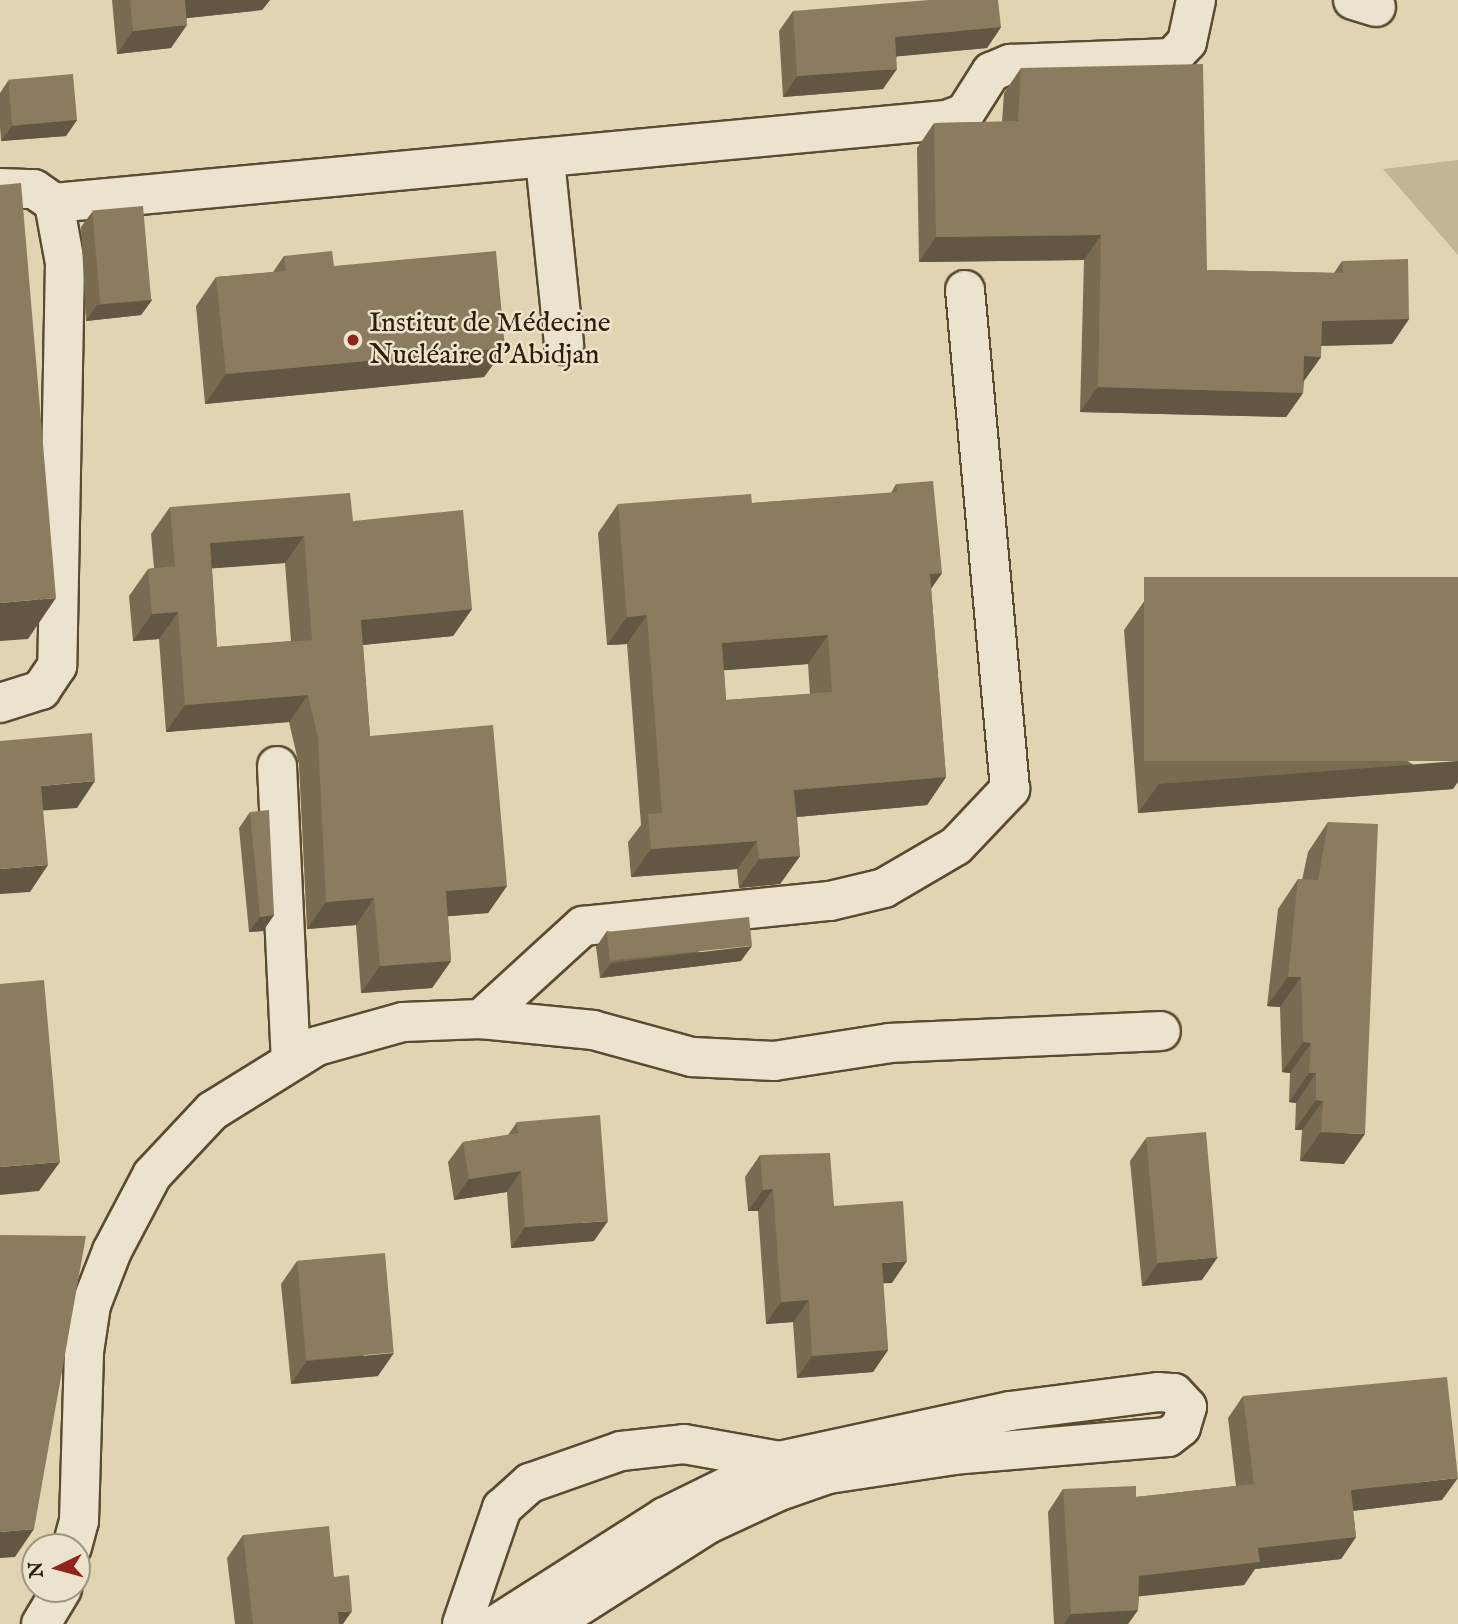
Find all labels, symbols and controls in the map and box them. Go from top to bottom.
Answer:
place label: Institut de Médecine Nucléaire d'Abidjan [369,307,611,373]
marker: Institut de Médecine Nucléaire d'Abidjan [343,330,363,350]
north arrow [21,1533,91,1603]
text: N [24,1560,50,1579]

